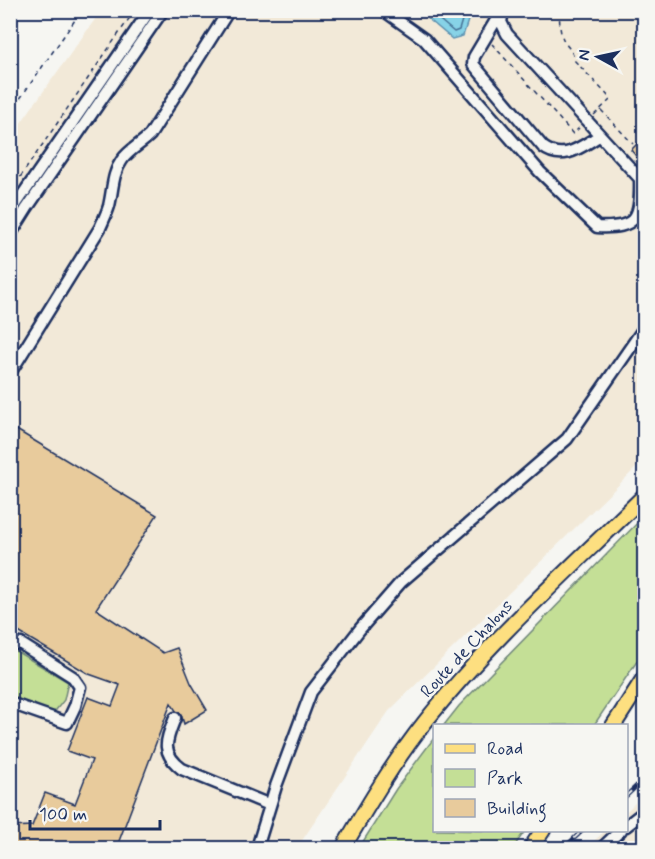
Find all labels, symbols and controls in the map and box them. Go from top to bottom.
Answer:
north arrow [568,27,628,87]
text: N [573,48,596,62]
street label: Route de Chalons [415,595,519,703]
legend [433,724,628,832]
text: Road [487,737,523,761]
text: Park [487,767,523,791]
scale bar [30,793,160,831]
text: Building [487,797,547,823]
text: 100 m [39,803,87,827]

